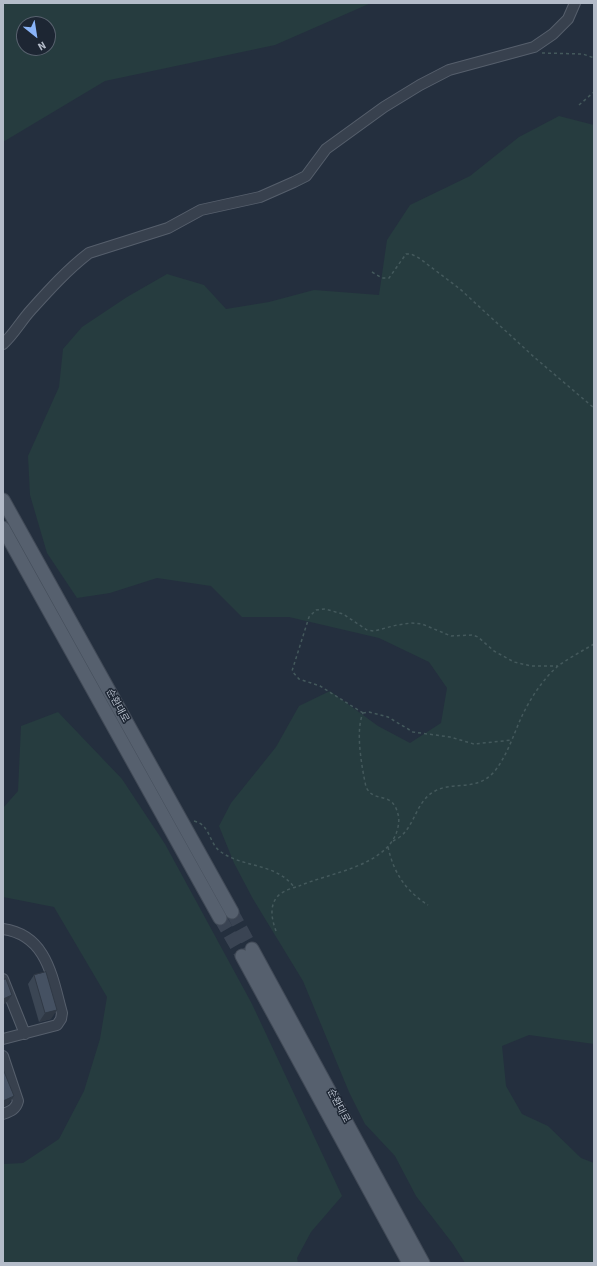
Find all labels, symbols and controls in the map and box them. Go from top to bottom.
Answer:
north arrow [16,16,56,56]
text: N [35,38,49,54]
street label: 순환대로 [103,687,131,725]
street label: 순환대로 [324,1087,352,1125]

